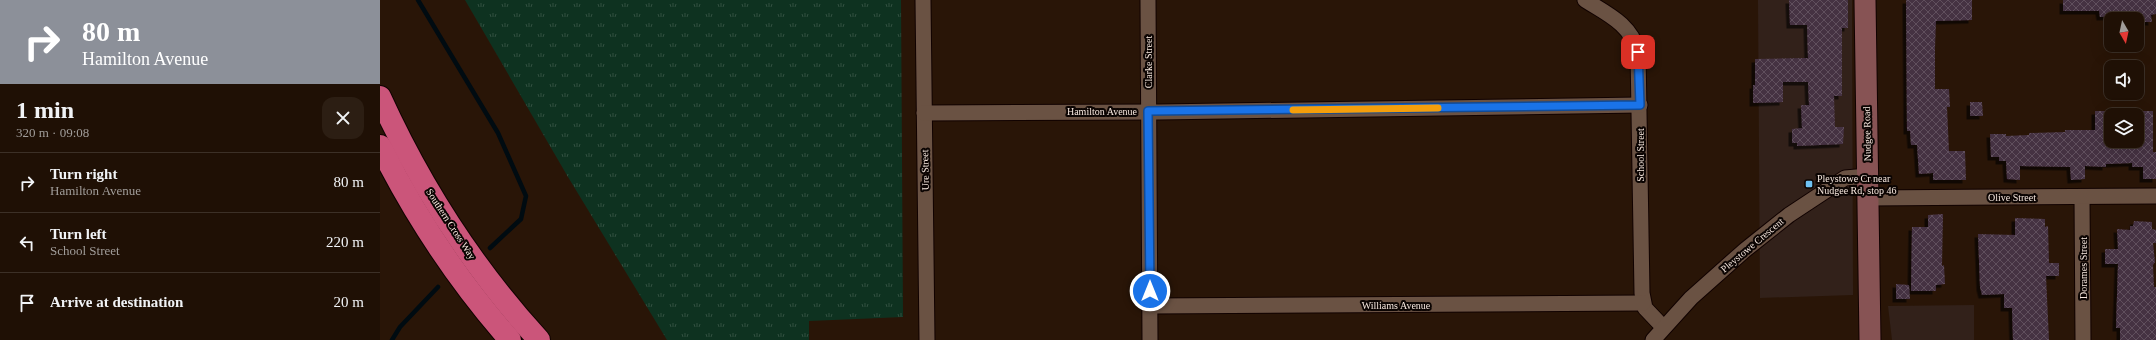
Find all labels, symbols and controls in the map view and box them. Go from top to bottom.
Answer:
north arrow [2104,12,2144,52]
map controls [2104,12,2144,148]
icon: right [16,16,68,68]
text: 80 m [82,16,140,47]
pin [1621,35,1655,69]
street label: Clarke Street [1143,36,1154,88]
icon: arrive [1627,41,1649,63]
text: Hamilton Avenue [82,49,208,69]
button: sound [2104,60,2144,100]
text: 1 min [16,97,74,123]
button: close [322,97,364,139]
street label: Hamilton Avenue [1067,106,1138,117]
street label: Nudgee Road [1861,107,1873,161]
button: layers [2104,108,2144,148]
text: 320 m · 09:08 [16,125,89,140]
street label: School Street [1635,128,1646,182]
street label: Ure Street [919,149,931,191]
text: Turn right [50,166,117,182]
icon: right [16,172,38,194]
place label: Pleystowe Cr near Nudgee Rd, stop 46 [1817,173,1896,196]
text: 80 m [334,174,364,190]
marker: Pleystowe Cr near Nudgee Rd, stop 46 [1804,179,1814,189]
text: Hamilton Avenue [50,183,141,198]
street label: Southern Cross Way [424,187,478,261]
street label: Olive Street [1988,192,2036,203]
street label: Pleystowe Crescent [1718,215,1786,274]
text: Turn left [50,226,107,242]
icon: left [16,232,38,254]
text: 220 m [326,234,364,250]
street label: Dorames Street [2078,237,2089,299]
text: School Street [50,243,120,258]
position arrow [1129,270,1171,312]
icon: arrive [16,292,38,314]
text: Arrive at destination [50,294,183,310]
text: 20 m [334,294,364,310]
street label: Williams Avenue [1362,300,1431,311]

